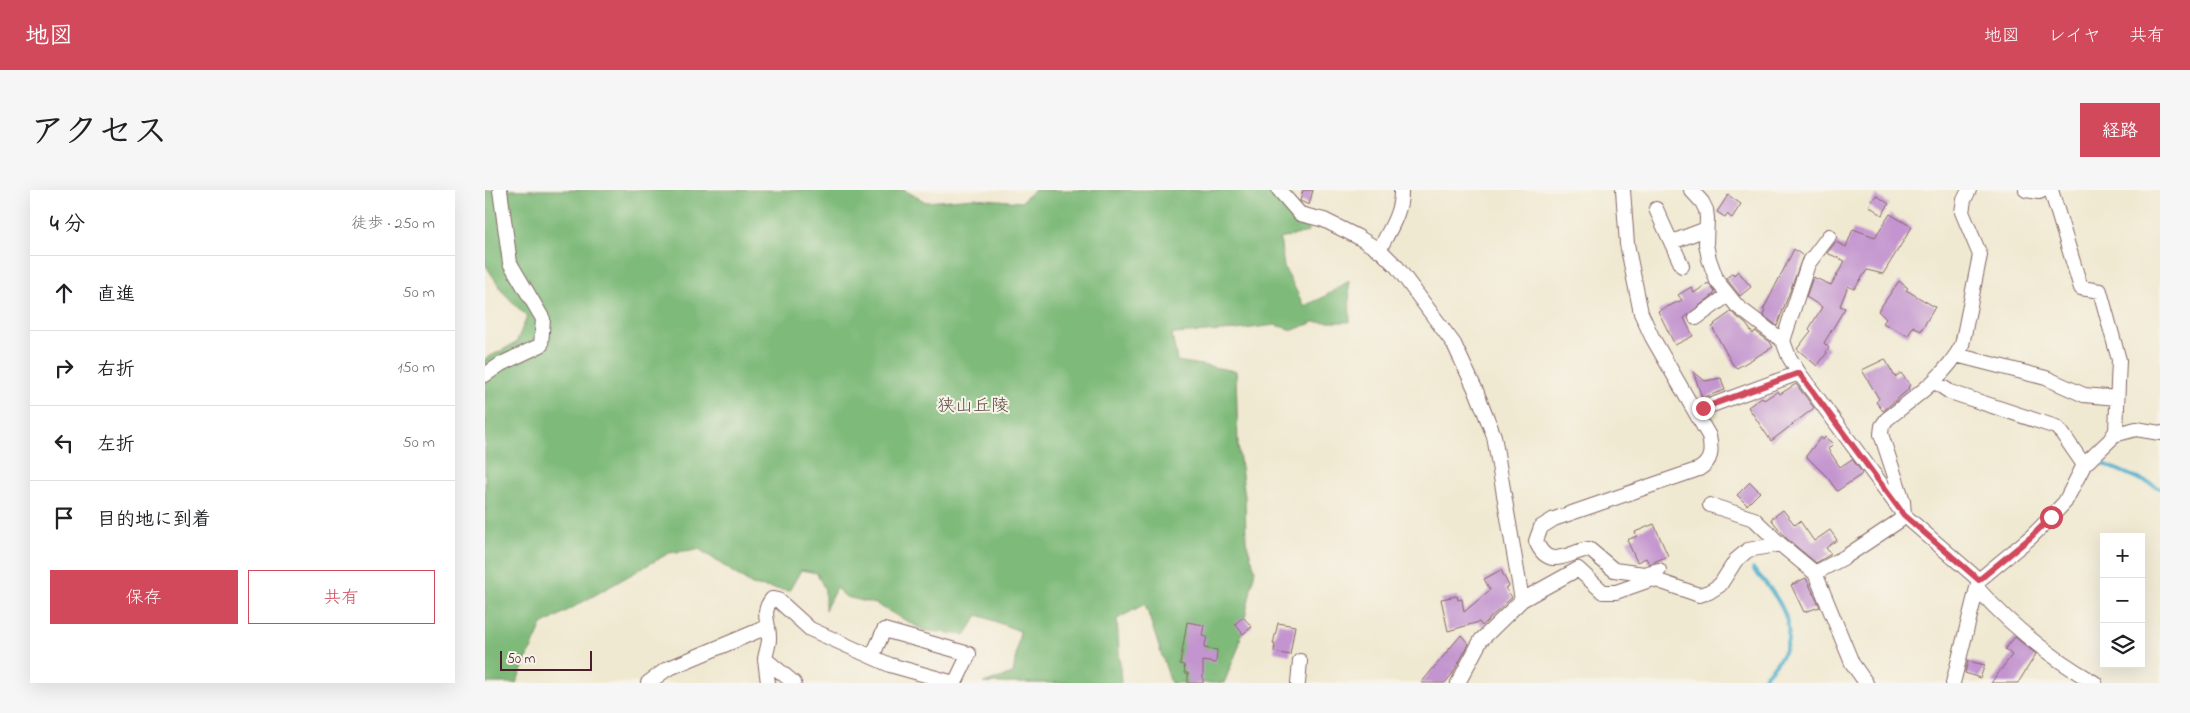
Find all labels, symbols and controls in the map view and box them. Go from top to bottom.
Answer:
text: 地図 [25,20,73,55]
text: 地図 [1984,24,2020,50]
text: レイヤ [2048,24,2101,50]
text: 共有 [2129,24,2165,50]
button: 経路 [2080,103,2160,157]
text: アクセス [30,108,168,159]
text: 4 分 [50,210,85,240]
text: 徒歩 · 250 m [351,212,435,236]
icon: ahead [50,279,78,307]
text: 50 m [403,281,435,305]
text: 直進 [97,282,135,309]
icon: right [50,354,78,382]
text: 150 m [397,356,435,380]
text: 右折 [97,357,135,384]
park label: 狭山丘陵 [937,394,1009,420]
route end [1692,397,1715,420]
icon: left [50,429,78,457]
text: 50 m [403,431,435,455]
text: 左折 [97,432,135,459]
icon: arrive [50,504,78,532]
route start [2040,506,2063,529]
text: 目的地に到着 [97,507,211,534]
map controls [2100,533,2145,668]
button: + [2100,533,2145,578]
button: 保存 [50,570,238,624]
button: 共有 [248,570,435,624]
button: − [2100,578,2145,623]
button: layers [2100,623,2145,668]
scale bar [500,648,593,671]
text: 50 m [507,649,535,670]

